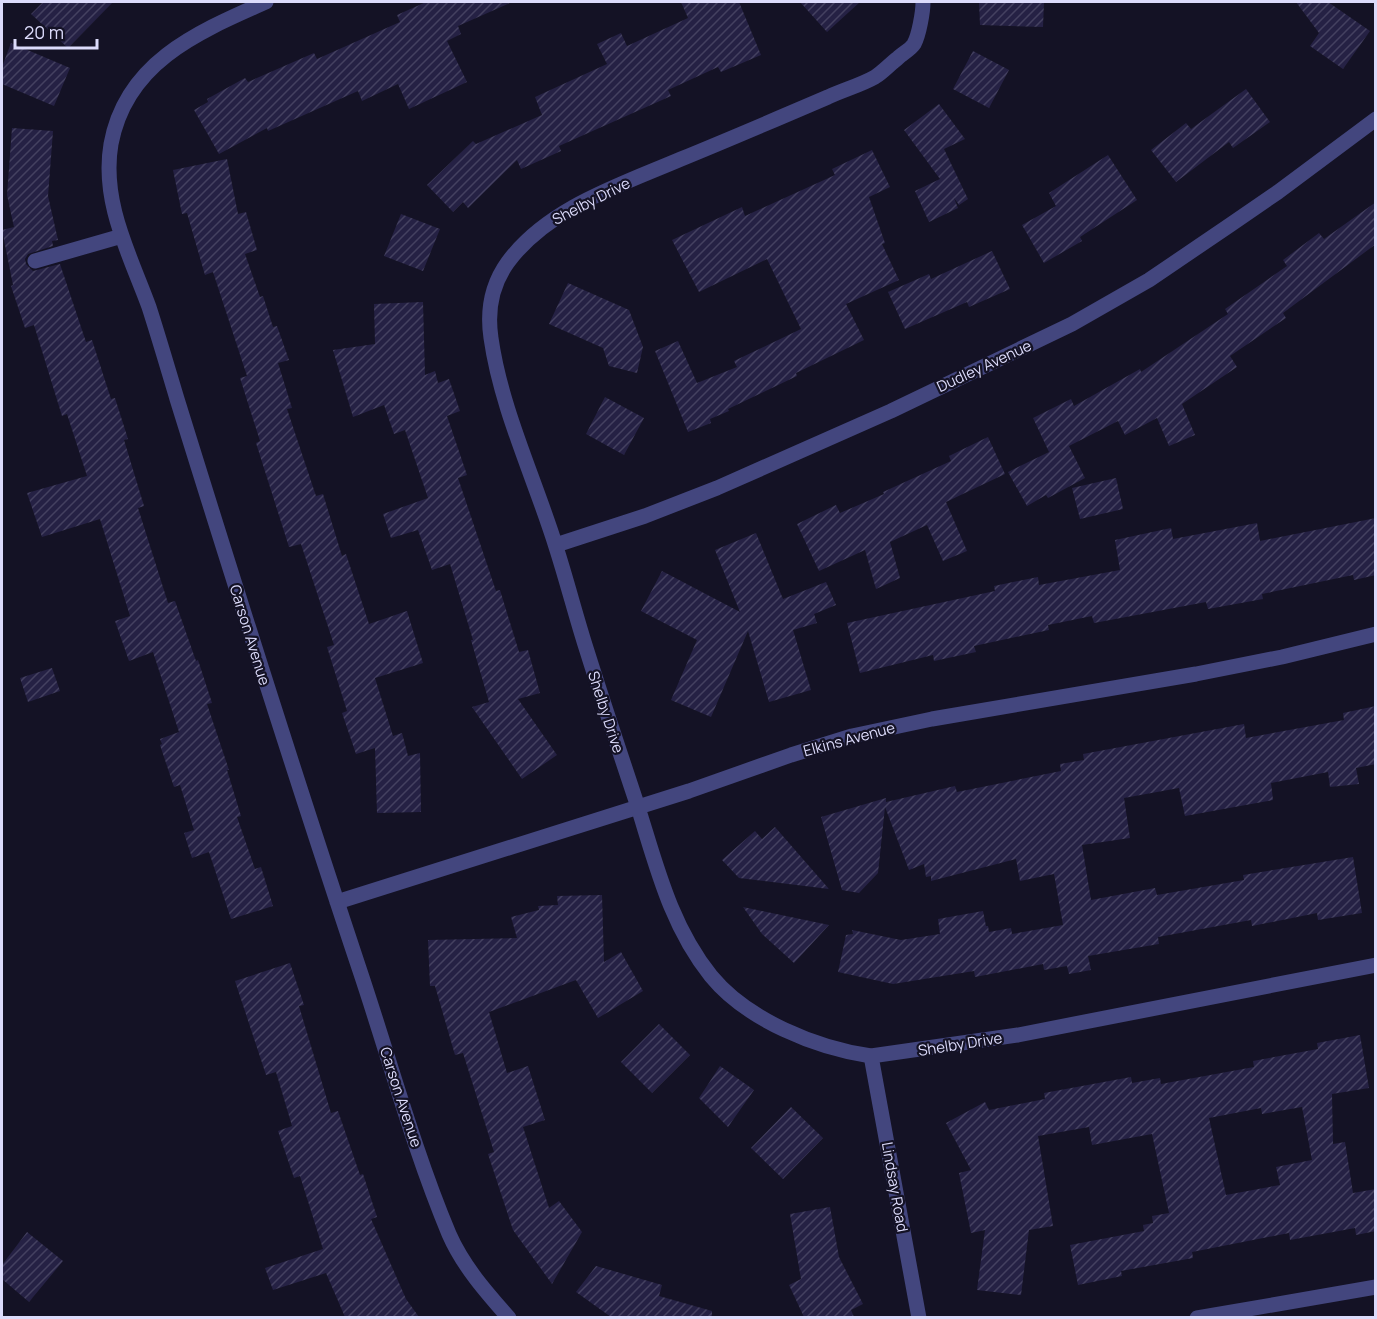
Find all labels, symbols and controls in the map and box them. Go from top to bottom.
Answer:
scale bar [15,12,98,50]
text: 20 m [24,20,64,44]
street label: Shelby Drive [548,172,634,230]
street label: Dudley Avenue [933,335,1035,397]
street label: Carson Avenue [225,582,275,688]
street label: Shelby Drive [583,668,629,756]
street label: Elkins Avenue [801,717,897,761]
street label: Shelby Drive [916,1027,1004,1061]
street label: Carson Avenue [375,1044,427,1150]
street label: Lindsay Road [877,1140,913,1234]

